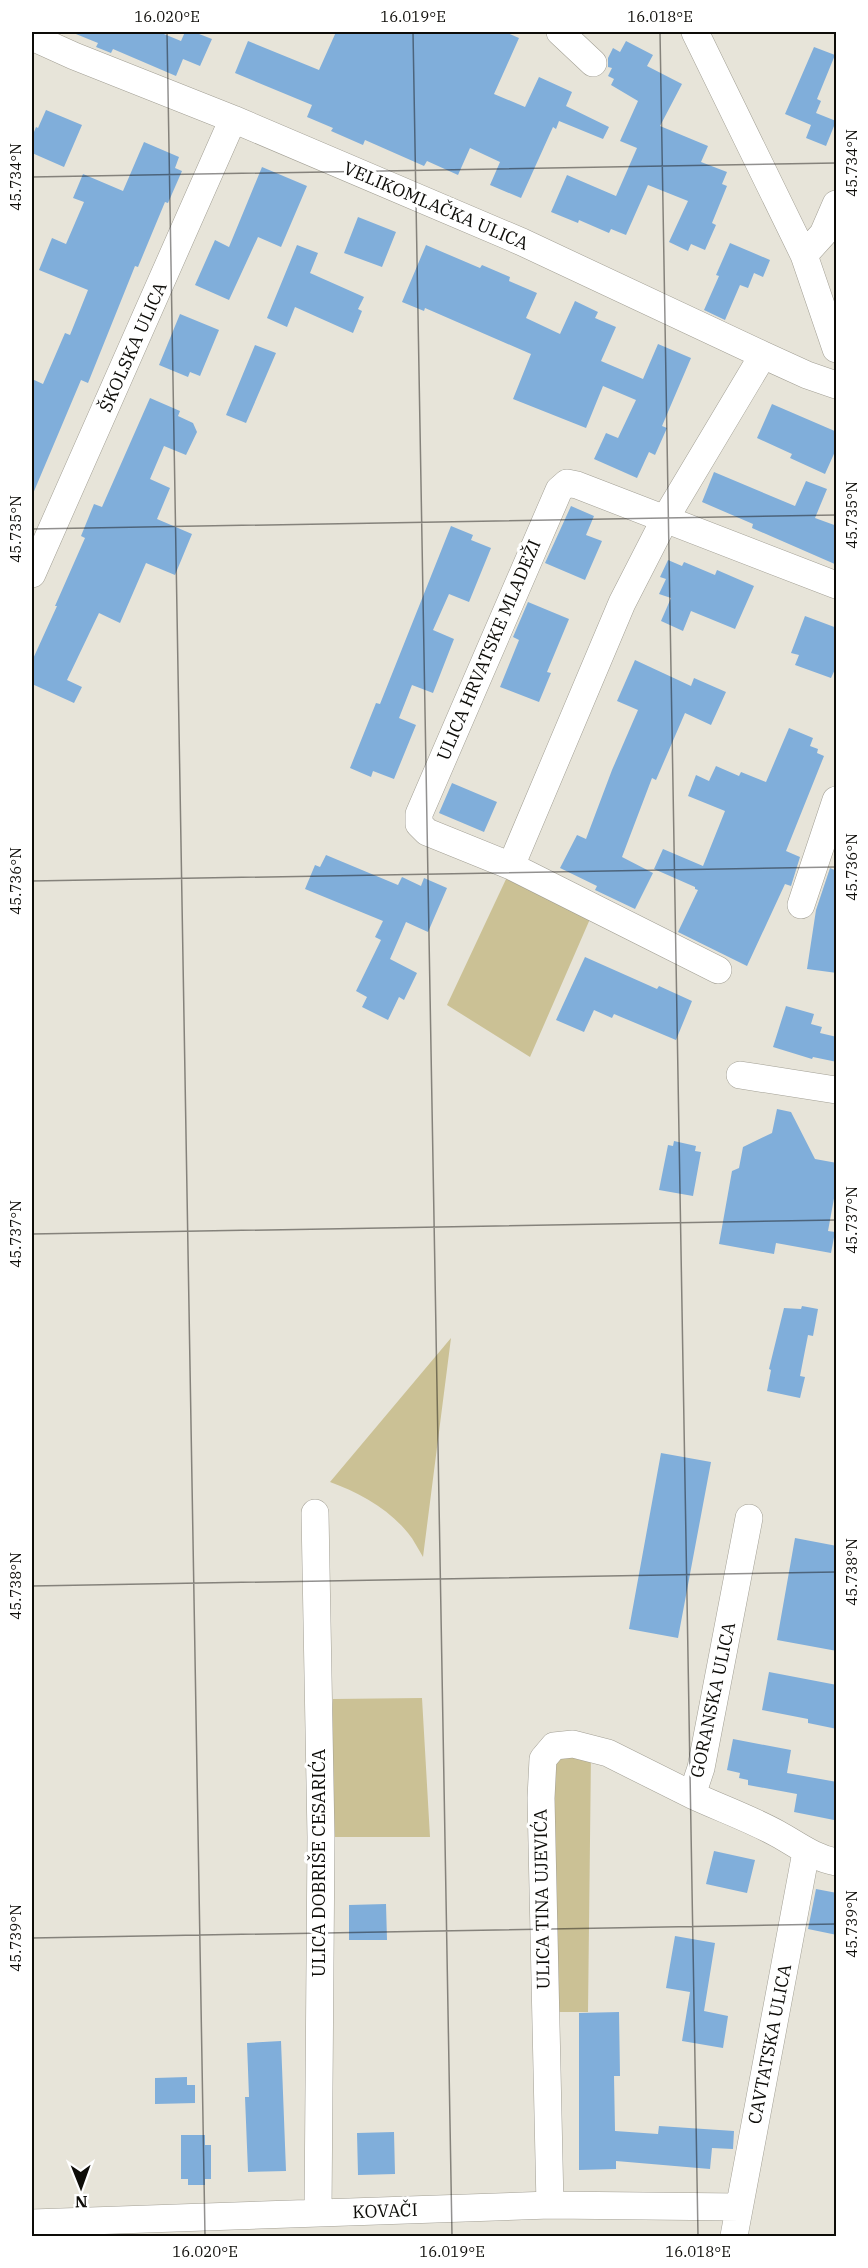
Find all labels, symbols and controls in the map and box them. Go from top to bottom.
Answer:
text: 16.020°E [134,7,200,26]
text: 16.019°E [380,7,446,26]
text: 16.018°E [627,7,693,26]
text: 45.734°N [842,129,861,197]
text: 45.734°N [6,143,25,211]
street label: VELIKOMLAČKA ULICA [340,155,533,255]
street label: ŠKOLSKA ULICA [93,277,172,416]
text: 45.735°N [842,481,861,549]
text: 45.735°N [6,495,25,563]
street label: ULICA HRVATSKE MLADEŽI [431,536,546,764]
text: 45.736°N [842,833,861,901]
text: 45.736°N [6,847,25,915]
text: 45.737°N [842,1186,861,1254]
text: 45.737°N [6,1200,25,1268]
text: 45.738°N [842,1538,861,1606]
text: 45.738°N [6,1552,25,1620]
street label: GORANSKA ULICA [685,1619,740,1780]
street label: ULICA DOBRIŠE CESARIĆA [306,1748,330,1977]
street label: ULICA TINA UJEVIĆA [528,1808,555,1990]
text: 45.739°N [842,1890,861,1958]
text: 45.739°N [6,1904,25,1972]
street label: CAVTATSKA ULICA [743,1961,796,2126]
north arrow [51,2157,111,2217]
text: N [75,2192,88,2212]
street label: KOVAČI [352,2197,418,2223]
text: 16.020°E [172,2242,238,2261]
text: 16.019°E [419,2242,485,2261]
text: 16.018°E [665,2242,731,2261]

